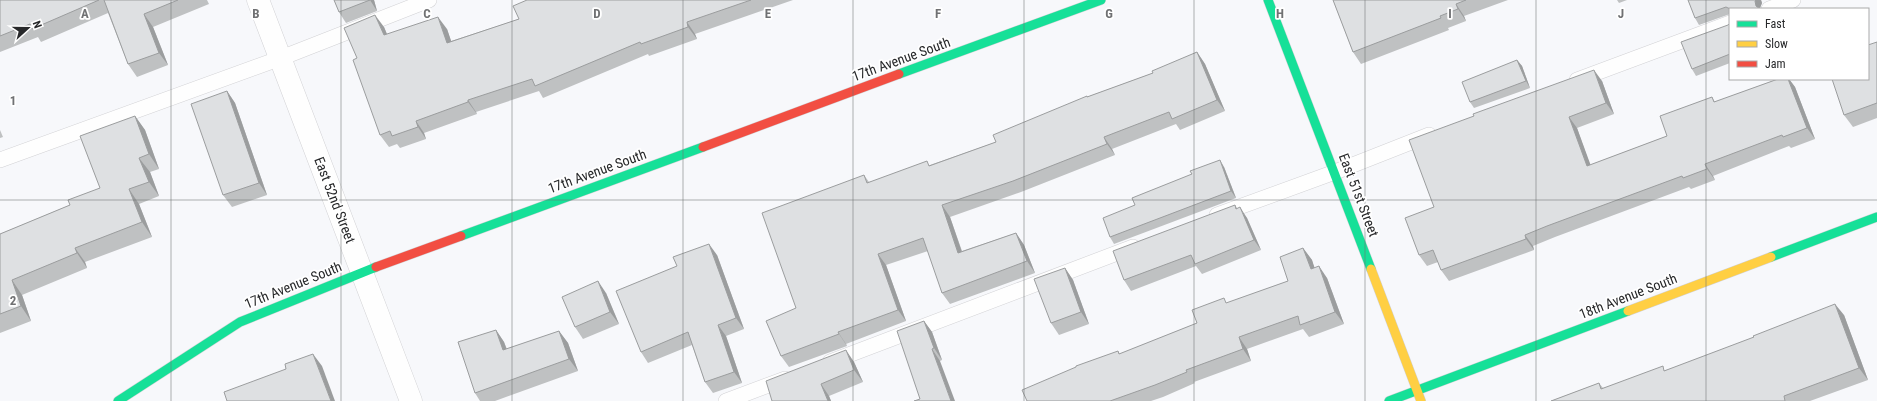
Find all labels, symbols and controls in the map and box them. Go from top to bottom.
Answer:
text: A [81,6,89,21]
text: B [252,6,260,21]
text: C [423,6,431,21]
text: D [593,6,601,21]
text: E [765,6,772,21]
text: F [935,6,941,21]
text: G [1105,6,1113,21]
text: H [1276,6,1284,21]
text: I [1448,6,1452,21]
text: J [1618,6,1624,21]
north arrow [8,8,48,48]
legend [1729,8,1869,80]
text: Fast [1765,17,1786,31]
text: N [30,19,44,30]
street label: 17th Avenue South [850,34,952,84]
text: Slow [1765,37,1788,51]
text: Jam [1765,57,1786,71]
text: 1 [10,93,16,108]
street label: 17th Avenue South [546,146,648,196]
street label: East 51st Street [1336,151,1382,239]
street label: East 52nd Street [311,155,359,245]
street label: 17th Avenue South [242,258,344,312]
street label: 18th Avenue South [1577,270,1679,322]
text: 2 [10,293,17,308]

